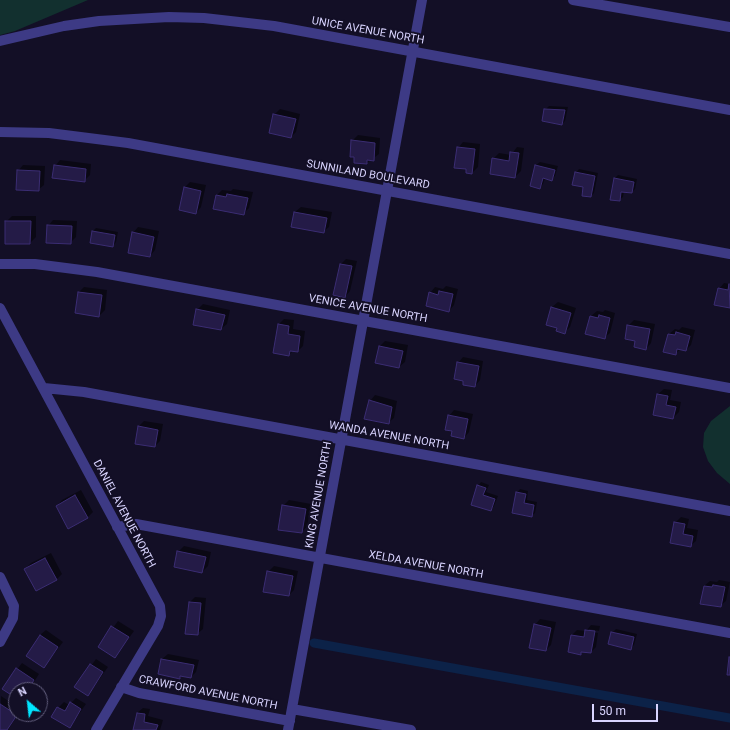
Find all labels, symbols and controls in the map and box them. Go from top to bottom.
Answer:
street label: UNICE AVENUE NORTH [311,15,425,47]
street label: SUNNILAND BOULEVARD [305,158,431,192]
street label: VENICE AVENUE NORTH [308,292,428,326]
street label: WANDA AVENUE NORTH [328,419,450,453]
street label: KING AVENUE NORTH [303,441,335,549]
street label: DANIEL AVENUE NORTH [90,458,158,570]
street label: XELDA AVENUE NORTH [368,548,484,582]
street label: CRAWFORD AVENUE NORTH [138,673,278,713]
north arrow [8,682,48,722]
text: N [16,684,29,699]
scale bar [594,696,660,722]
text: 50 m [599,704,626,718]

